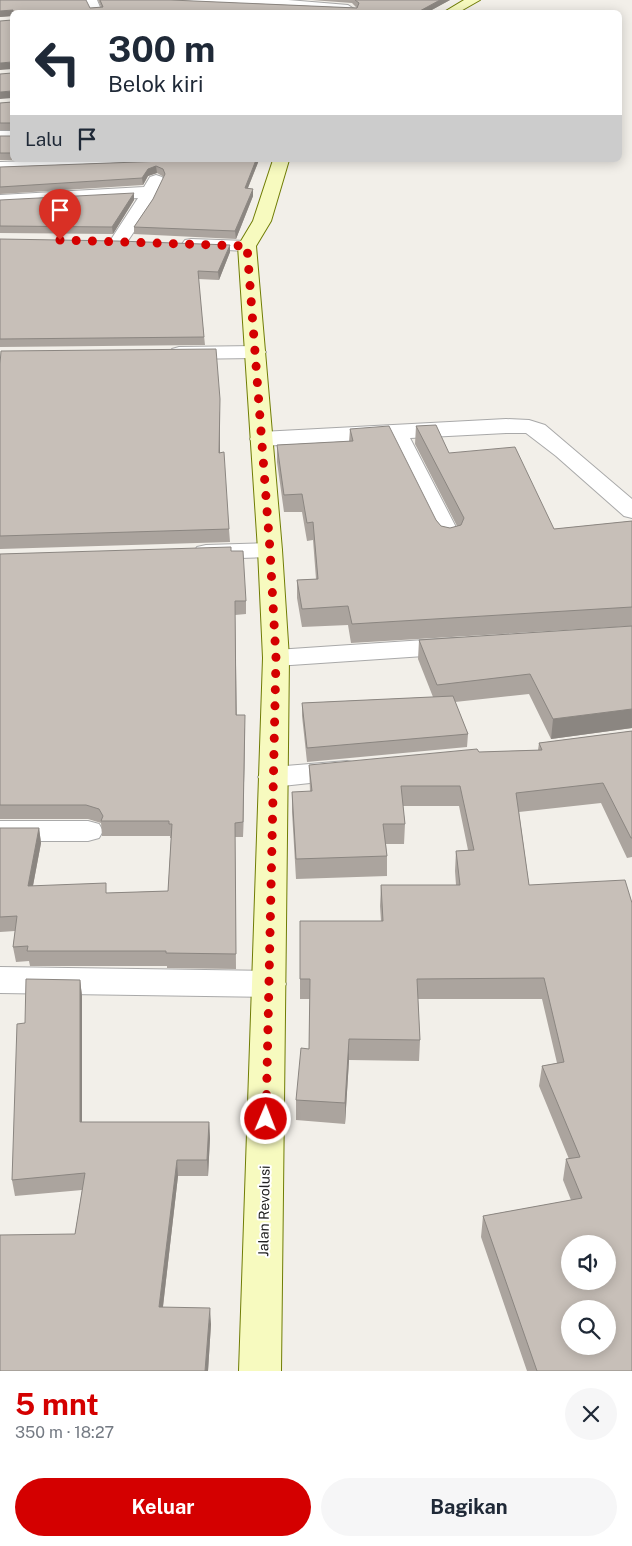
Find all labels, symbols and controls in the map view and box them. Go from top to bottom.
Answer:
text: 300 m [108,29,215,70]
icon: left [25,30,90,95]
text: Belok kiri [108,71,204,97]
icon: arrive [73,125,101,153]
text: Lalu [25,128,63,150]
pin [39,189,81,240]
icon: arrive [46,196,74,224]
position arrow [239,1092,291,1144]
street label: Jalan Revolusi [255,1165,273,1257]
map controls [561,1235,616,1355]
button: sound [561,1235,616,1290]
button: search [561,1300,616,1355]
text: 5 mnt [15,1386,99,1422]
button: close [565,1388,617,1440]
text: 350 m · 18:27 [15,1423,114,1442]
button: Keluar [15,1478,311,1536]
button: Bagikan [321,1478,617,1536]

